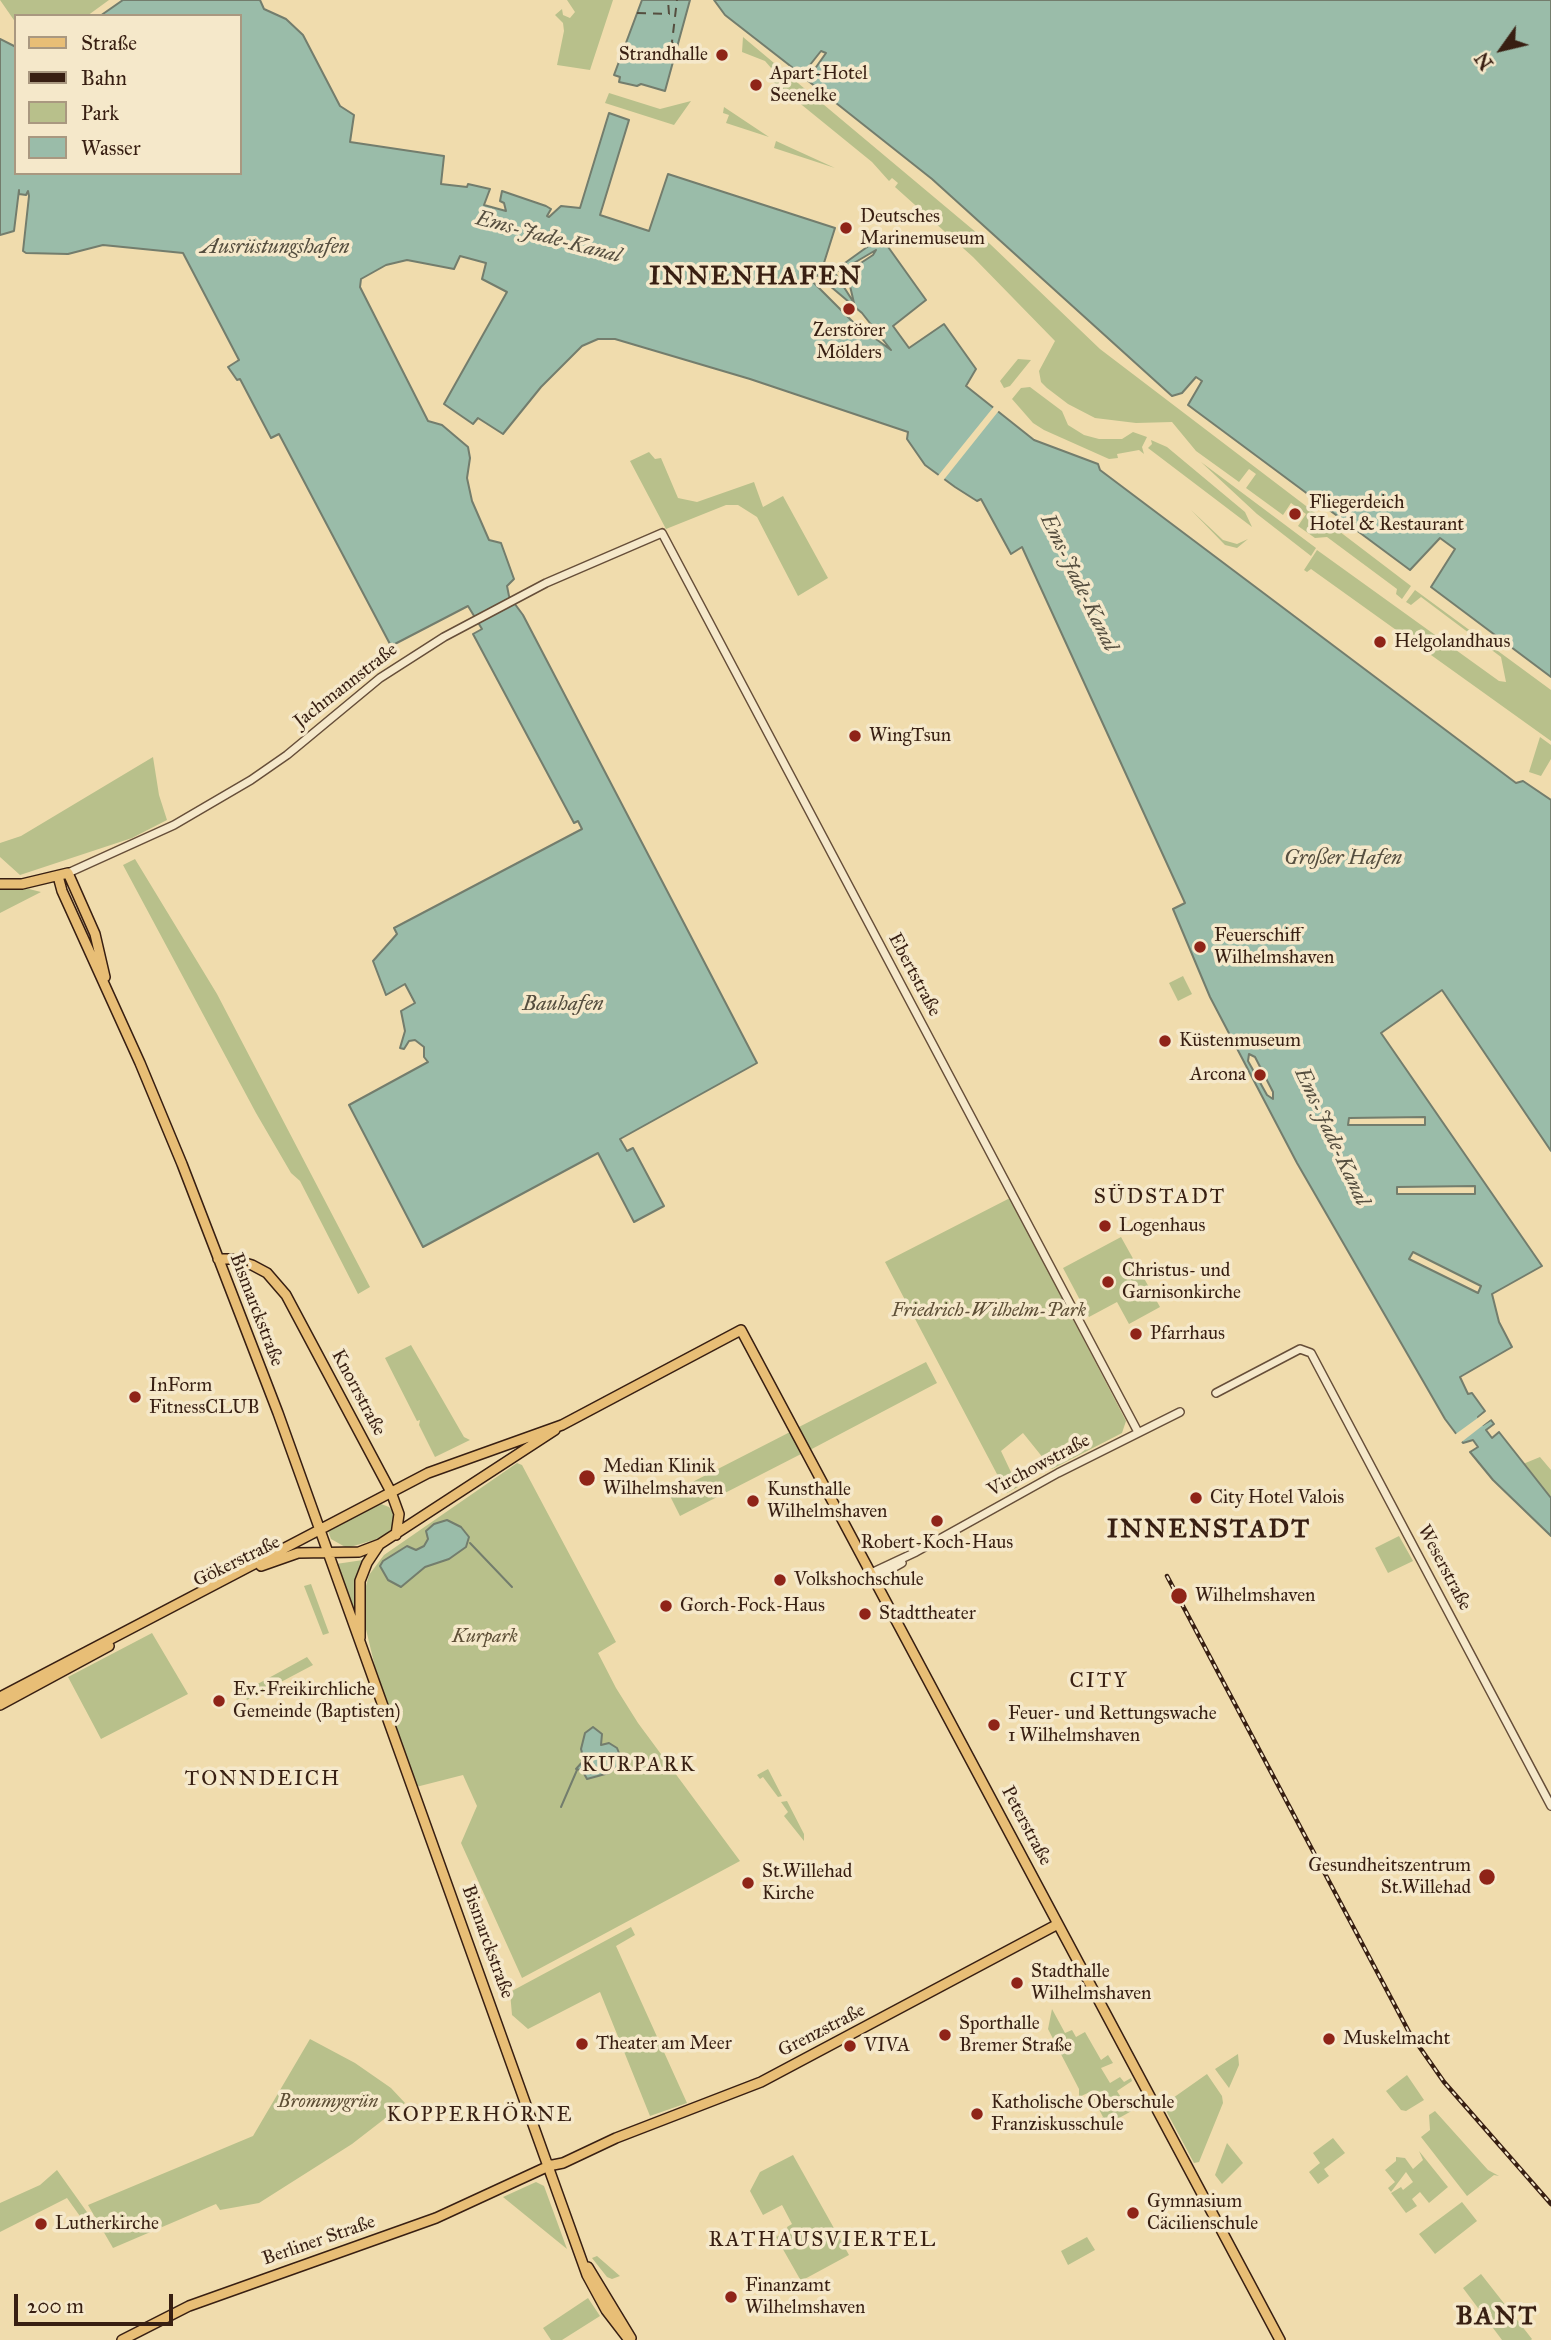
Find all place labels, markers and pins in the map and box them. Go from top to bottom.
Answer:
place label: Strandhalle [619,44,708,66]
marker: Strandhalle [714,47,730,63]
place label: Apart-Hotel Seenelke [770,63,868,107]
marker: Apart-Hotel Seenelke [748,77,764,93]
place label: Deutsches Marinemuseum [860,206,985,250]
marker: Deutsches Marinemuseum [838,220,854,236]
marker: Zerstörer Mölders [841,301,857,317]
place label: Zerstörer Mölders [813,320,885,364]
place label: Fliegerdeich Hotel & Restaurant [1309,492,1464,536]
marker: Fliegerdeich Hotel & Restaurant [1287,506,1303,522]
place label: Helgolandhaus [1394,631,1510,653]
marker: Helgolandhaus [1372,634,1388,650]
place label: WingTsun [869,725,951,747]
marker: WingTsun [847,728,863,744]
place label: Feuerschiff Wilhelmshaven [1214,925,1334,969]
marker: Feuerschiff Wilhelmshaven [1192,939,1208,955]
place label: Küstenmuseum [1179,1030,1301,1052]
marker: Küstenmuseum [1157,1033,1173,1049]
place label: Arcona [1190,1064,1246,1086]
marker: Arcona [1252,1067,1268,1083]
place label: Logenhaus [1119,1215,1205,1237]
marker: Logenhaus [1097,1218,1113,1234]
place label: Christus- und Garnisonkirche [1122,1260,1241,1304]
marker: Christus- und Garnisonkirche [1100,1274,1116,1290]
place label: Pfarrhaus [1150,1323,1225,1345]
marker: Pfarrhaus [1128,1326,1144,1342]
place label: InForm FitnessCLUB [149,1375,259,1419]
marker: InForm FitnessCLUB [127,1389,143,1405]
place label: Median Klinik Wilhelmshaven [603,1456,723,1500]
marker: Median Klinik Wilhelmshaven [577,1468,597,1488]
place label: Kunsthalle Wilhelmshaven [767,1479,887,1523]
place label: City Hotel Valois [1210,1487,1344,1509]
marker: City Hotel Valois [1188,1490,1204,1506]
marker: Kunsthalle Wilhelmshaven [745,1493,761,1509]
marker: Robert-Koch-Haus [929,1513,945,1529]
place label: Robert-Koch-Haus [861,1532,1013,1554]
place label: Volkshochschule [794,1569,924,1591]
marker: Volkshochschule [772,1572,788,1588]
place label: Wilhelmshaven [1195,1585,1315,1607]
marker: Wilhelmshaven [1169,1586,1189,1606]
place label: Gorch-Fock-Haus [680,1595,825,1617]
marker: Gorch-Fock-Haus [658,1598,674,1614]
place label: Stadttheater [879,1603,976,1625]
marker: Stadttheater [857,1606,873,1622]
place label: Ev.-Freikirchliche Gemeinde (Baptisten) [233,1679,400,1723]
marker: Ev.-Freikirchliche Gemeinde (Baptisten) [211,1693,227,1709]
place label: Feuer- und Rettungswache 1 Wilhelmshaven [1008,1703,1217,1747]
marker: Feuer- und Rettungswache 1 Wilhelmshaven [986,1717,1002,1733]
place label: Gesundheitszentrum St.Willehad [1308,1855,1471,1899]
place label: St.Willehad Kirche [762,1861,852,1905]
marker: Gesundheitszentrum St.Willehad [1477,1867,1497,1887]
marker: St.Willehad Kirche [740,1875,756,1891]
place label: Stadthalle Wilhelmshaven [1031,1961,1151,2005]
marker: Stadthalle Wilhelmshaven [1009,1975,1025,1991]
place label: Sporthalle Bremer Straße [959,2013,1072,2057]
marker: Sporthalle Bremer Straße [937,2027,953,2043]
place label: Muskelmacht [1343,2028,1450,2050]
marker: Muskelmacht [1321,2031,1337,2047]
place label: Theater am Meer [596,2033,732,2055]
place label: VIVA [864,2035,910,2057]
marker: Theater am Meer [574,2036,590,2052]
marker: VIVA [842,2038,858,2054]
place label: Katholische Oberschule Franziskusschule [991,2092,1174,2136]
marker: Katholische Oberschule Franziskusschule [969,2106,985,2122]
place label: Gymnasium Cäcilienschule [1147,2191,1258,2235]
marker: Gymnasium Cäcilienschule [1125,2205,1141,2221]
place label: Lutherkirche [55,2213,159,2235]
marker: Lutherkirche [33,2216,49,2232]
place label: Finanzamt Wilhelmshaven [745,2275,865,2319]
marker: Finanzamt Wilhelmshaven [723,2289,739,2305]

